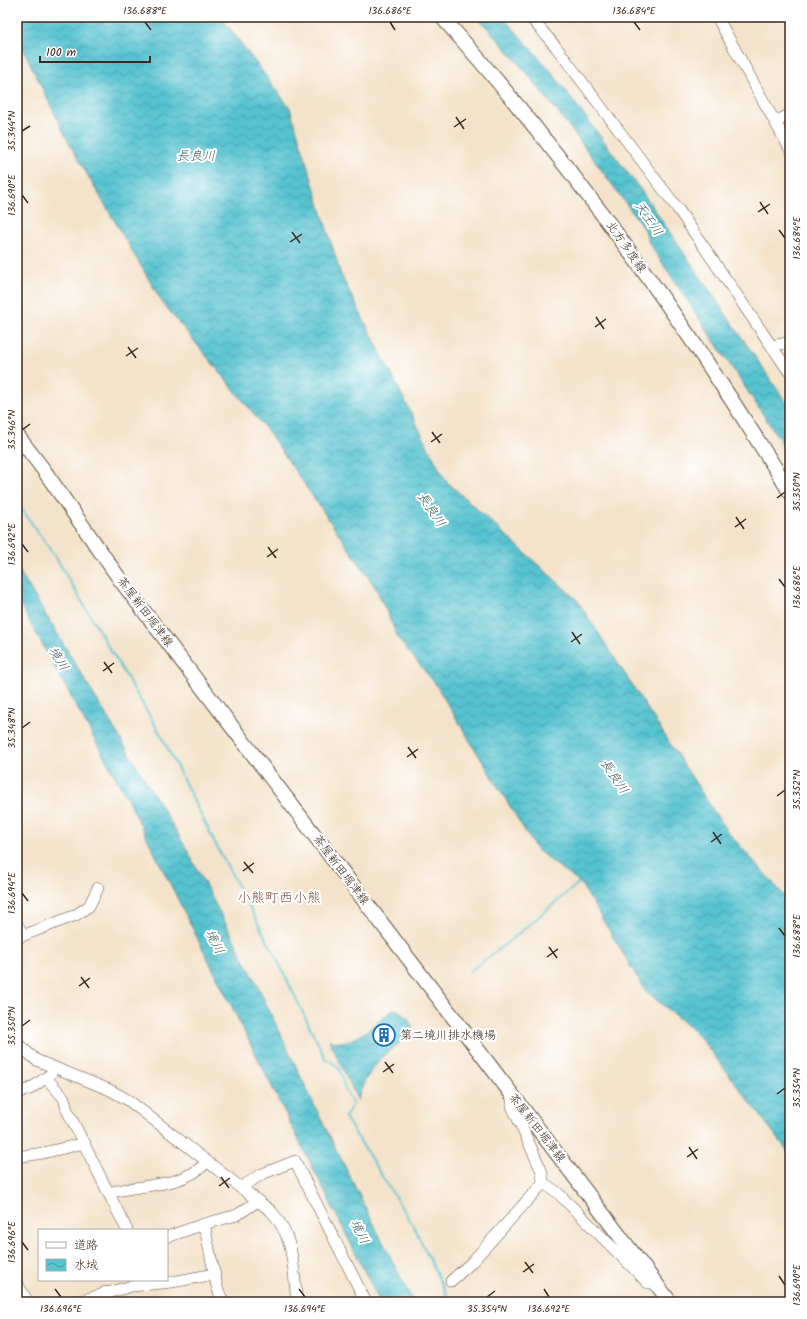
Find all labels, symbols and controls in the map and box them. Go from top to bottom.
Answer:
text: 136.688°E [123,3,168,19]
text: 136.686°E [368,3,413,19]
text: 136.684°E [612,3,657,19]
scale bar [40,38,150,64]
text: 100 m [46,43,77,62]
text: 35.344°N [4,111,20,151]
water label: 長良川 [176,146,216,167]
text: 136.690°E [4,173,20,216]
water label: 天王川 [628,197,668,241]
text: 136.684°E [789,215,805,260]
street label: 北方多度線 [601,217,651,277]
text: 35.346°N [4,410,20,450]
text: 35.350°N [789,472,805,512]
water label: 長良川 [411,488,451,532]
text: 136.692°E [4,522,20,565]
text: 136.686°E [789,564,805,609]
street label: 茶屋新田堀津線 [112,573,178,651]
water label: 境川 [42,642,74,676]
text: 35.348°N [4,707,20,748]
water label: 長良川 [594,755,634,799]
text: 35.352°N [789,770,805,810]
street label: 茶屋新田堀津線 [308,831,374,909]
text: 136.694°E [4,871,20,914]
district label: 小熊町西小熊 [237,887,321,909]
text: 136.688°E [789,913,805,958]
water label: 境川 [199,926,229,958]
text: 35.350°N [4,1006,20,1046]
building icon: 第二境川排水機場 [371,1022,397,1048]
place label: 第二境川排水機場 [400,1026,496,1045]
text: 35.354°N [789,1068,805,1108]
street label: 茶屋新田堀津線 [504,1089,570,1167]
water label: 境川 [344,1216,374,1248]
text: 136.696°E [4,1220,20,1263]
legend [38,1229,168,1281]
text: 道路 [74,1236,98,1255]
text: 水域 [74,1256,98,1275]
text: 136.690°E [789,1263,805,1306]
text: 136.696°E [40,1301,83,1317]
text: 136.694°E [284,1301,327,1317]
text: 35.354°N [467,1301,507,1317]
text: 136.692°E [528,1301,571,1317]

